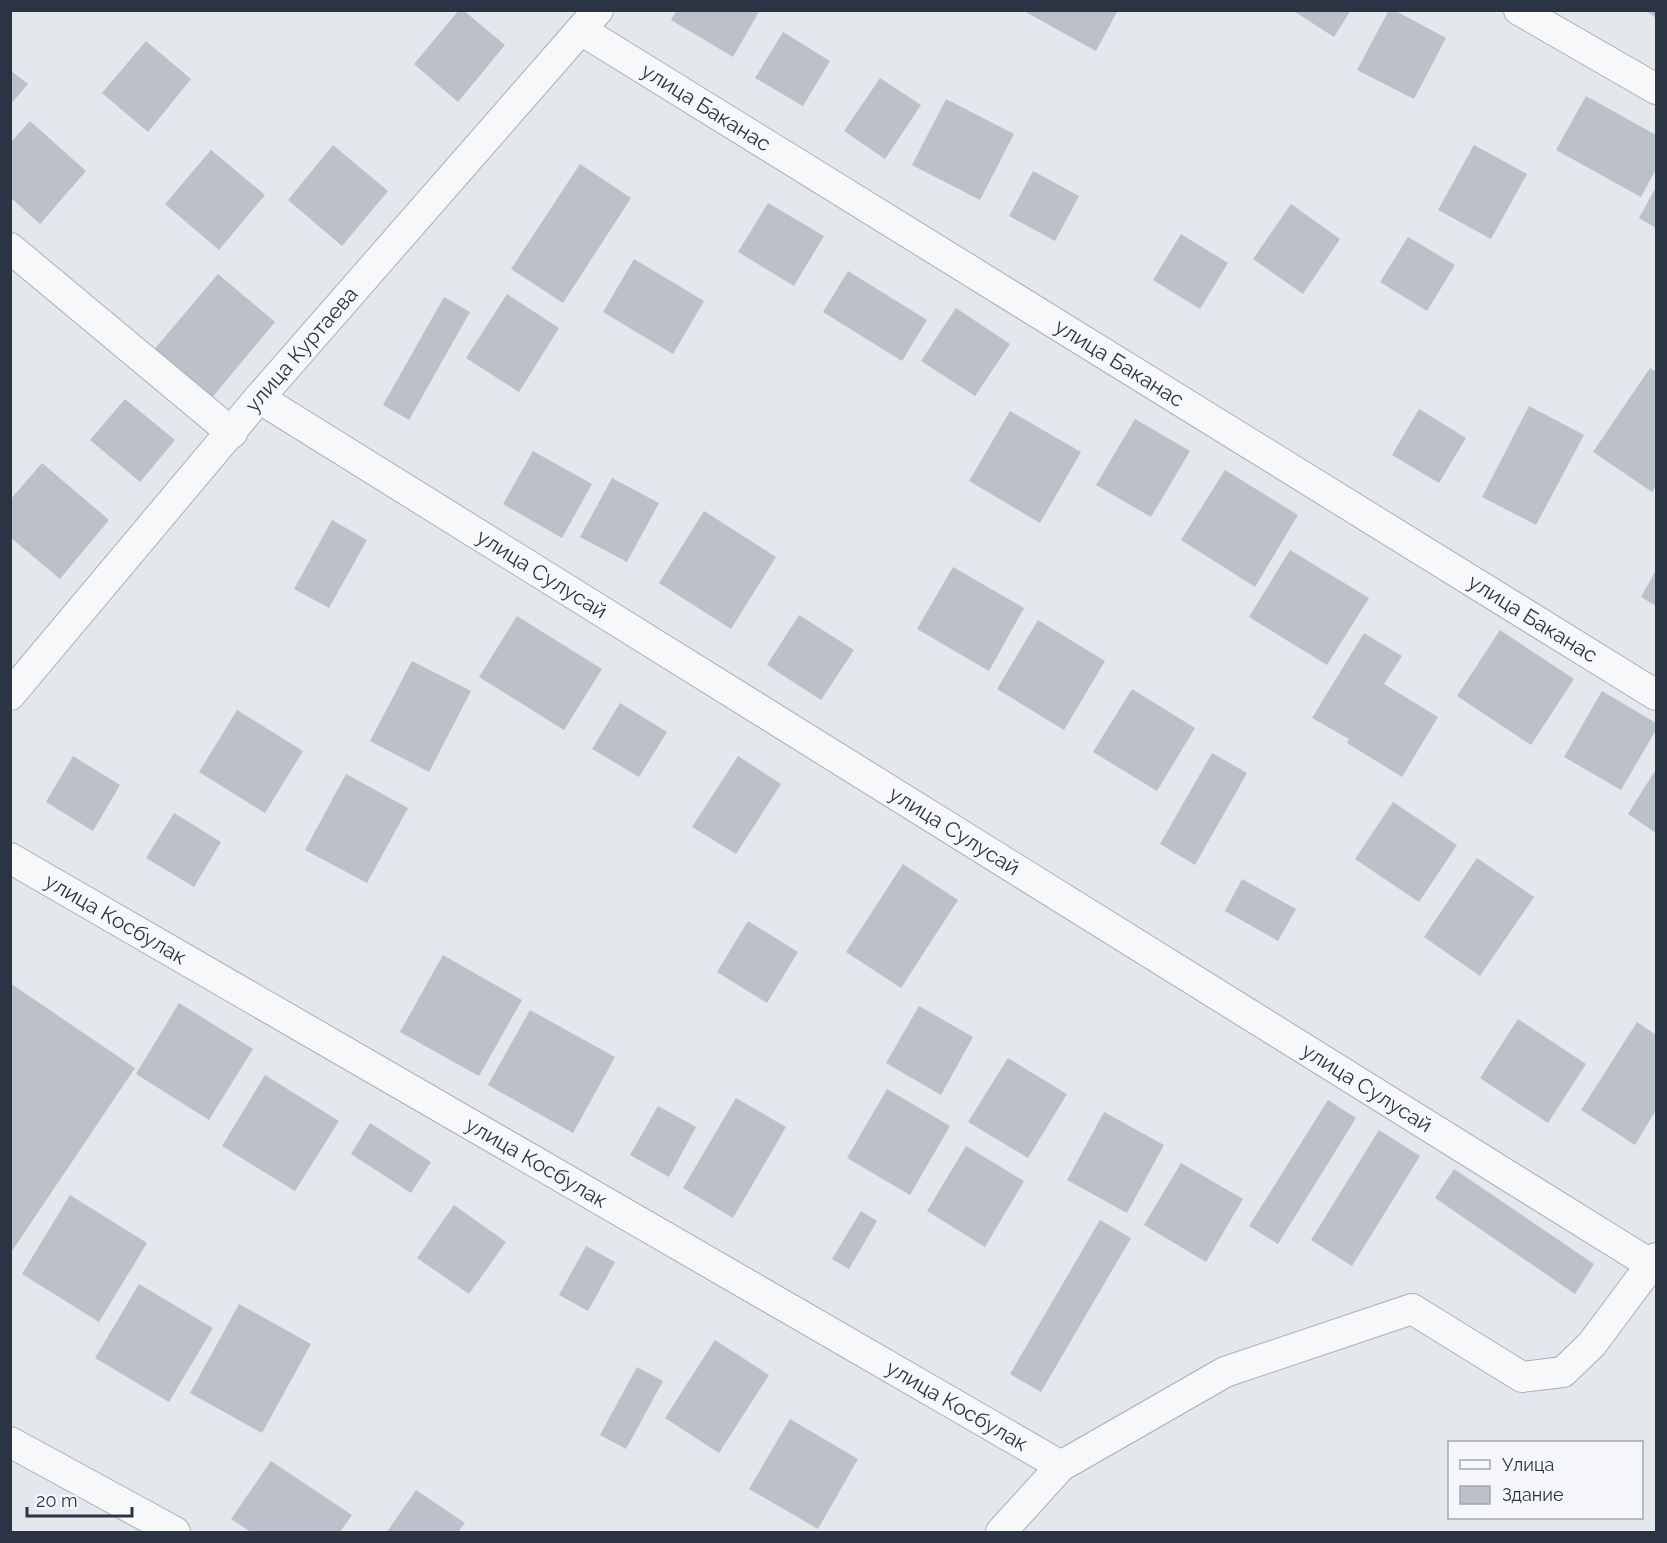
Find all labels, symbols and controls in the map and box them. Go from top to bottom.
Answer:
street label: улица Баканас [637,57,776,156]
street label: улица Куртаева [240,281,362,417]
street label: улица Баканас [1050,313,1189,412]
street label: улица Сулусай [472,524,612,624]
street label: улица Баканас [1464,569,1602,668]
street label: улица Сулусай [885,780,1024,880]
street label: улица Косбулак [41,868,191,969]
street label: улица Сулусай [1297,1037,1437,1137]
street label: улица Косбулак [461,1111,612,1213]
street label: улица Косбулак [882,1355,1033,1456]
legend [1448,1441,1643,1519]
text: Улица [1502,1454,1554,1475]
scale bar [27,1480,132,1518]
text: Здание [1502,1484,1564,1505]
text: 20 m [36,1490,78,1511]

